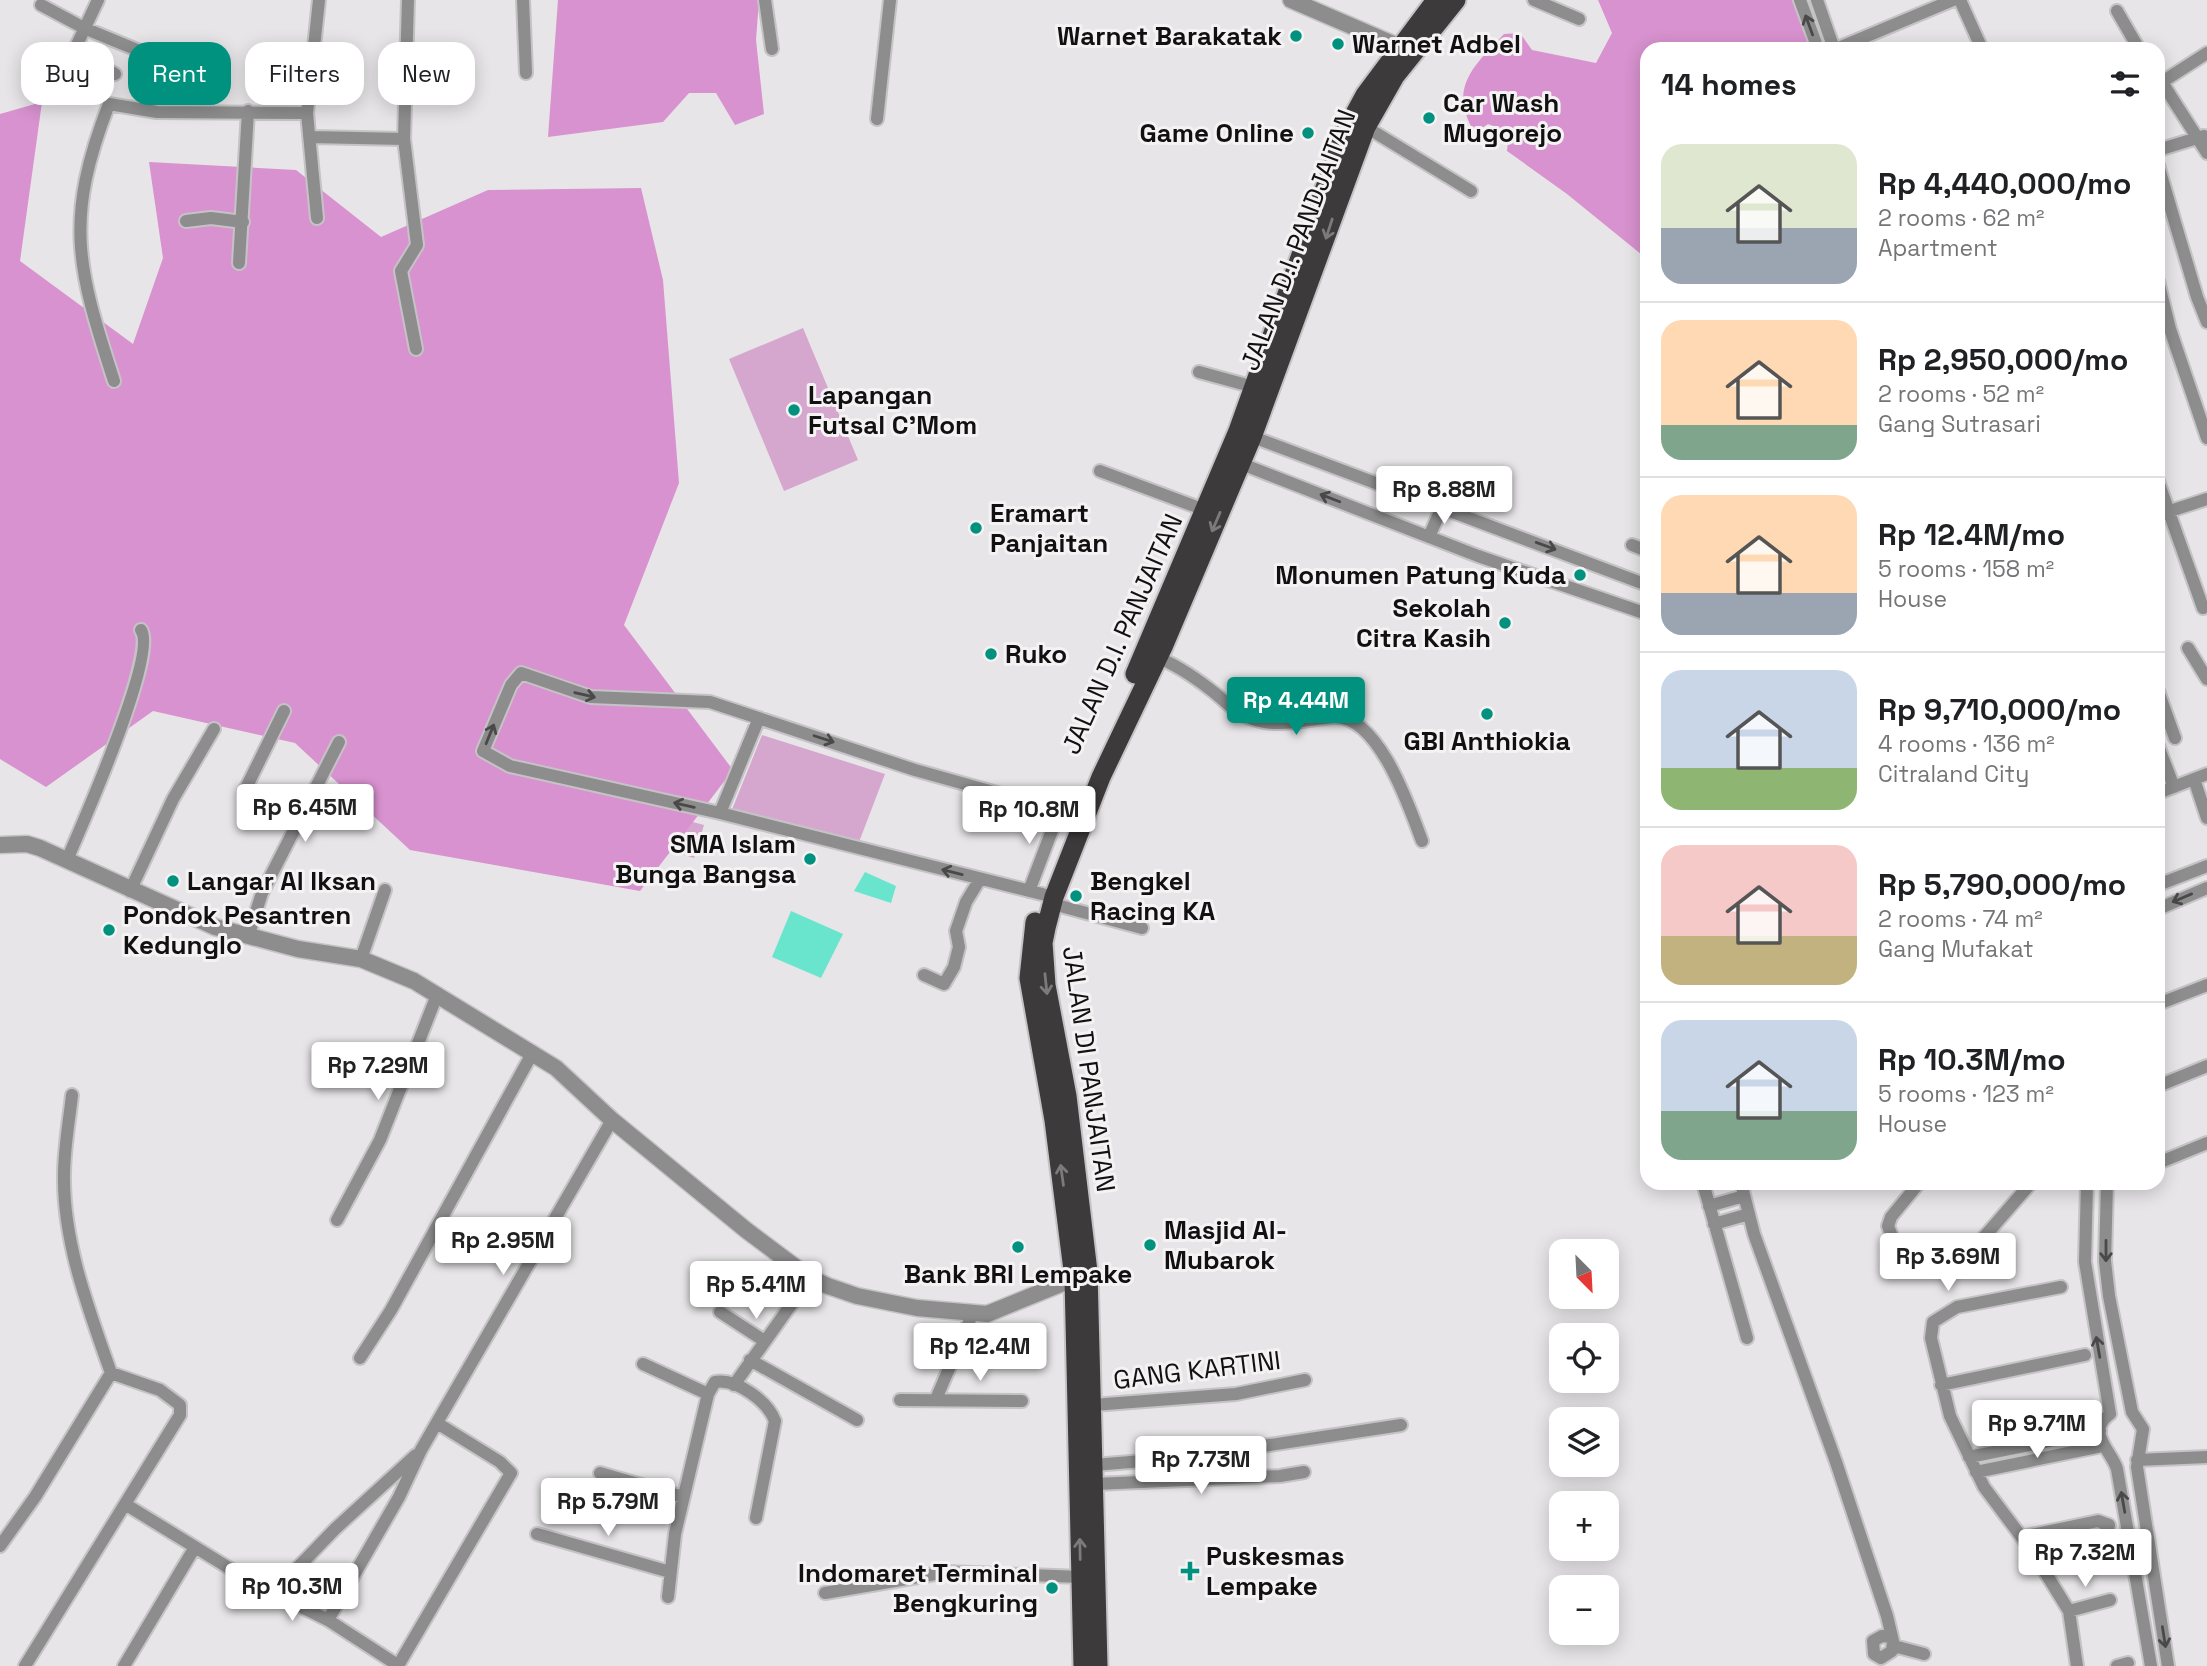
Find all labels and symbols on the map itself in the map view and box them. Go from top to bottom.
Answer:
one-way arrow [1802,14,1814,36]
place label: Warnet Barakatak [1057,19,1282,53]
place label: Warnet Adbel [1352,27,1521,61]
marker: Warnet Barakatak [1288,28,1304,44]
marker: Warnet Adbel [1330,36,1346,52]
place label: Car Wash Mugorejo [1443,86,1562,150]
street label: JALAN D.I. PANDJAITAN [1233,105,1363,375]
marker: Car Wash Mugorejo [1421,110,1437,126]
place label: Game Online [1140,116,1294,150]
marker: Game Online [1300,125,1316,141]
one-way arrow [1322,217,1334,239]
place label: Lapangan Futsal C'Mom [808,378,977,442]
marker: Lapangan Futsal C'Mom [786,402,802,418]
pin: Rp 8.88M [1372,466,1516,526]
one-way arrow [1319,490,1341,503]
place label: Eramart Panjaitan [990,496,1108,560]
street label: JALAN D.I. PANJAITAN [1054,508,1190,760]
one-way arrow [1209,511,1222,533]
marker: Eramart Panjaitan [968,520,984,536]
one-way arrow [1535,540,1557,553]
place label: Monumen Patung Kuda [1275,558,1566,592]
marker: Monumen Patung Kuda [1572,567,1588,583]
place label: Sekolah Citra Kasih [1356,591,1491,655]
marker: Sekolah Citra Kasih [1497,615,1513,631]
place label: Ruko [1005,637,1067,671]
marker: Ruko [983,646,999,662]
pin: Rp 4.44M [1224,678,1368,737]
one-way arrow [573,688,596,702]
marker: GBI Anthiokia [1479,706,1495,722]
one-way arrow [484,724,497,746]
place label: GBI Anthiokia [1403,724,1571,758]
one-way arrow [812,734,834,746]
pin: Rp 6.45M [233,784,377,844]
pin: Rp 10.8M [957,786,1101,846]
one-way arrow [673,798,696,811]
place label: SMA Islam Bunga Bangsa [615,827,796,891]
marker: SMA Islam Bunga Bangsa [802,851,818,867]
place label: Langar Al Iksan [187,864,376,898]
place label: Bengkel Racing KA [1090,864,1216,928]
one-way arrow [941,865,964,878]
marker: Langar Al Iksan [165,873,181,889]
marker: Bengkel Racing KA [1068,888,1084,904]
one-way arrow [2172,892,2194,905]
place label: Pondok Pesantren Kedunglo [123,898,351,962]
marker: Pondok Pesantren Kedunglo [101,922,117,938]
street label: JALAN DI PANJAITAN [1055,944,1123,1194]
one-way arrow [1040,972,1053,995]
pin: Rp 7.29M [306,1042,450,1102]
one-way arrow [1055,1164,1068,1187]
place label: Masjid Al- Mubarok [1164,1213,1287,1277]
pin: Rp 2.95M [431,1218,575,1277]
pin: Rp 3.69M [1876,1234,2020,1293]
marker: Masjid Al- Mubarok [1142,1237,1158,1253]
marker: Bank BRI Lempake [1010,1239,1026,1255]
north arrow [1549,1239,1619,1309]
one-way arrow [2099,1239,2112,1262]
place label: Bank BRI Lempake [904,1257,1132,1291]
pin: Rp 5.41M [684,1262,828,1321]
pin: Rp 12.4M [908,1324,1052,1383]
one-way arrow [2091,1336,2104,1359]
street label: GANG KARTINI [1111,1343,1283,1397]
pin: Rp 9.71M [1965,1400,2109,1460]
pin: Rp 7.73M [1129,1436,1273,1496]
pin: Rp 5.79M [536,1478,680,1538]
one-way arrow [2116,1491,2129,1514]
pin: Rp 7.32M [2013,1530,2157,1589]
one-way arrow [1074,1538,1087,1561]
place label: Puskesmas Lempake [1206,1539,1345,1603]
place label: Indomaret Terminal Bengkuring [798,1556,1038,1620]
marker: Puskesmas Lempake [1180,1561,1200,1581]
pin: Rp 10.3M [220,1564,364,1623]
marker: Indomaret Terminal Bengkuring [1044,1580,1060,1596]
one-way arrow [2158,1625,2171,1648]

